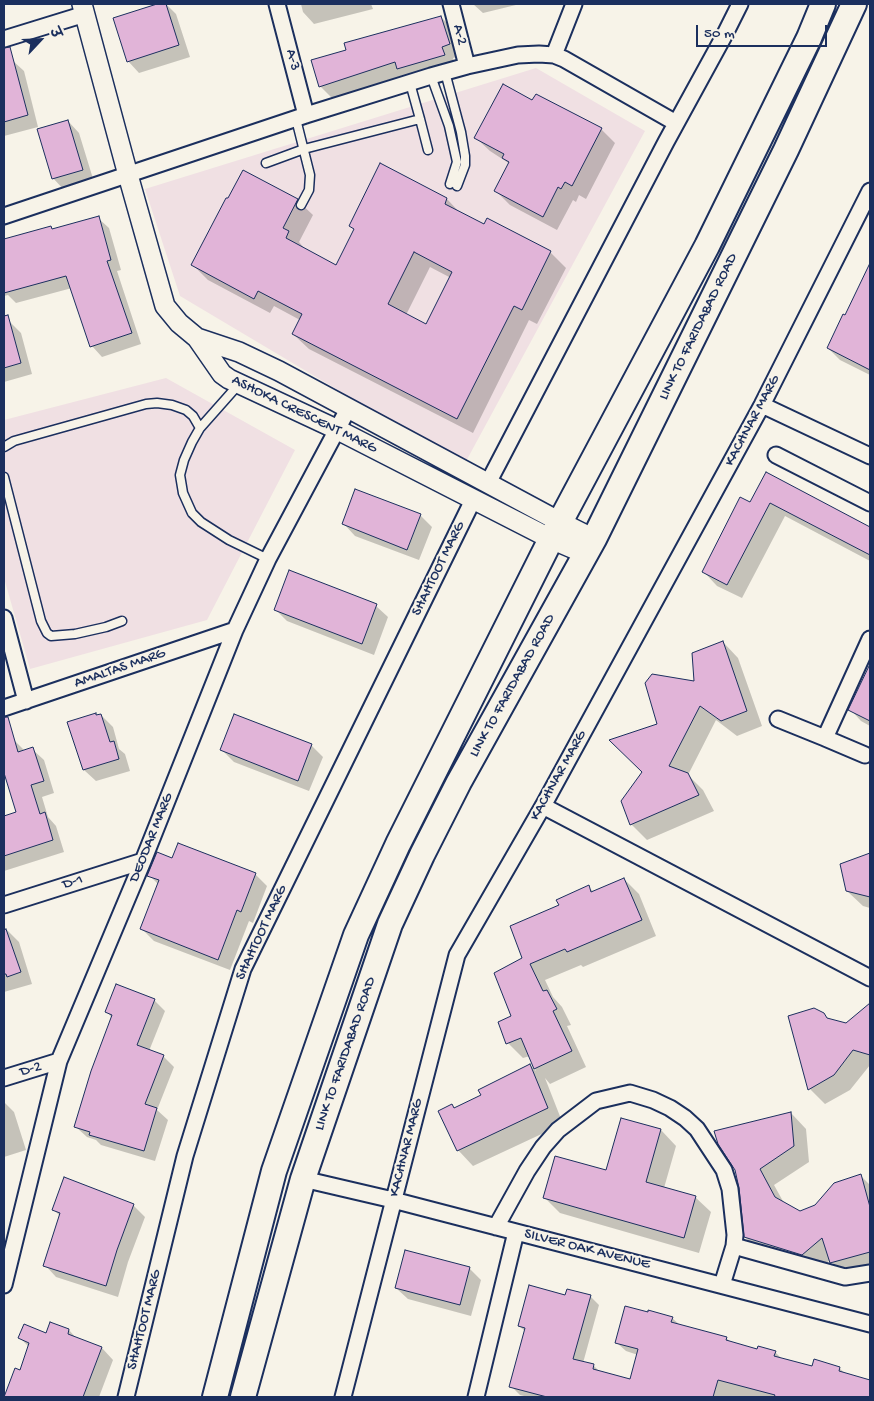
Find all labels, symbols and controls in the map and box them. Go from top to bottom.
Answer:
north arrow [15,15,65,65]
scale bar [699,15,830,47]
street label: A-2 [448,23,470,47]
text: 50 m [704,25,735,43]
text: उ [44,26,64,41]
street label: A-3 [281,47,303,73]
street label: LINK TO FARIDABAD ROAD [656,251,742,403]
street label: ASHOKA CRESCENT MARG [228,372,380,458]
street label: KACHNAR MARG [721,372,785,470]
street label: SHAHTOOT MARG [408,519,470,619]
street label: LINK TO FARIDABAD ROAD [466,611,560,761]
street label: AMALTAS MARG [72,645,168,693]
street label: KACHNAR MARG [527,728,591,824]
street label: DEODAR MARG [126,791,178,885]
street label: D-1 [60,871,86,895]
street label: SHAHTOOT MARG [232,883,292,983]
street label: LINK TO FARIDABAD ROAD [311,975,381,1133]
street label: D-2 [18,1058,44,1082]
street label: KACHNAR MARG [386,1097,428,1199]
street label: SILVER OAK AVENUE [522,1226,652,1274]
street label: SHAHTOOT MARG [124,1268,166,1372]

